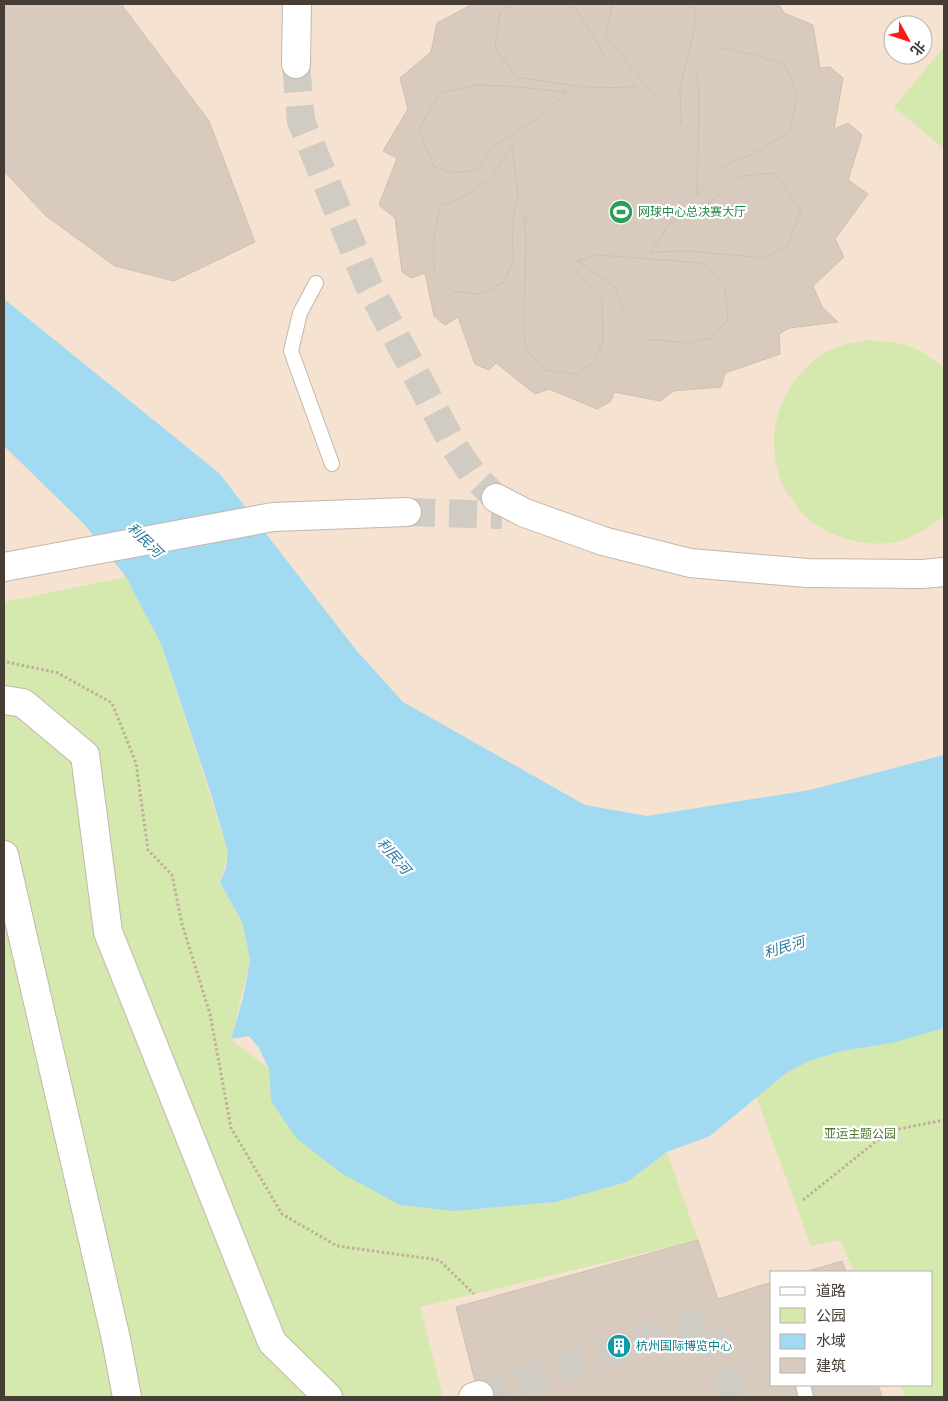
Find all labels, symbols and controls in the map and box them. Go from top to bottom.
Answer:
north arrow [883,15,933,65]
text: 北 [907,38,929,59]
sports icon: 网球中心总决赛大厅 [608,199,634,225]
place label: 网球中心总决赛大厅 [638,205,746,218]
water label: 利民河 [124,520,168,562]
water label: 利民河 [374,835,416,879]
water label: 利民河 [762,932,809,961]
park label: 亚运主题公园 [824,1127,896,1140]
legend [770,1271,933,1386]
text: 道路 [816,1282,846,1299]
text: 公园 [816,1307,846,1324]
text: 水域 [816,1332,846,1349]
building icon: 杭州国际博览中心 [606,1333,632,1359]
place label: 杭州国际博览中心 [636,1339,732,1352]
text: 建筑 [816,1357,846,1374]

